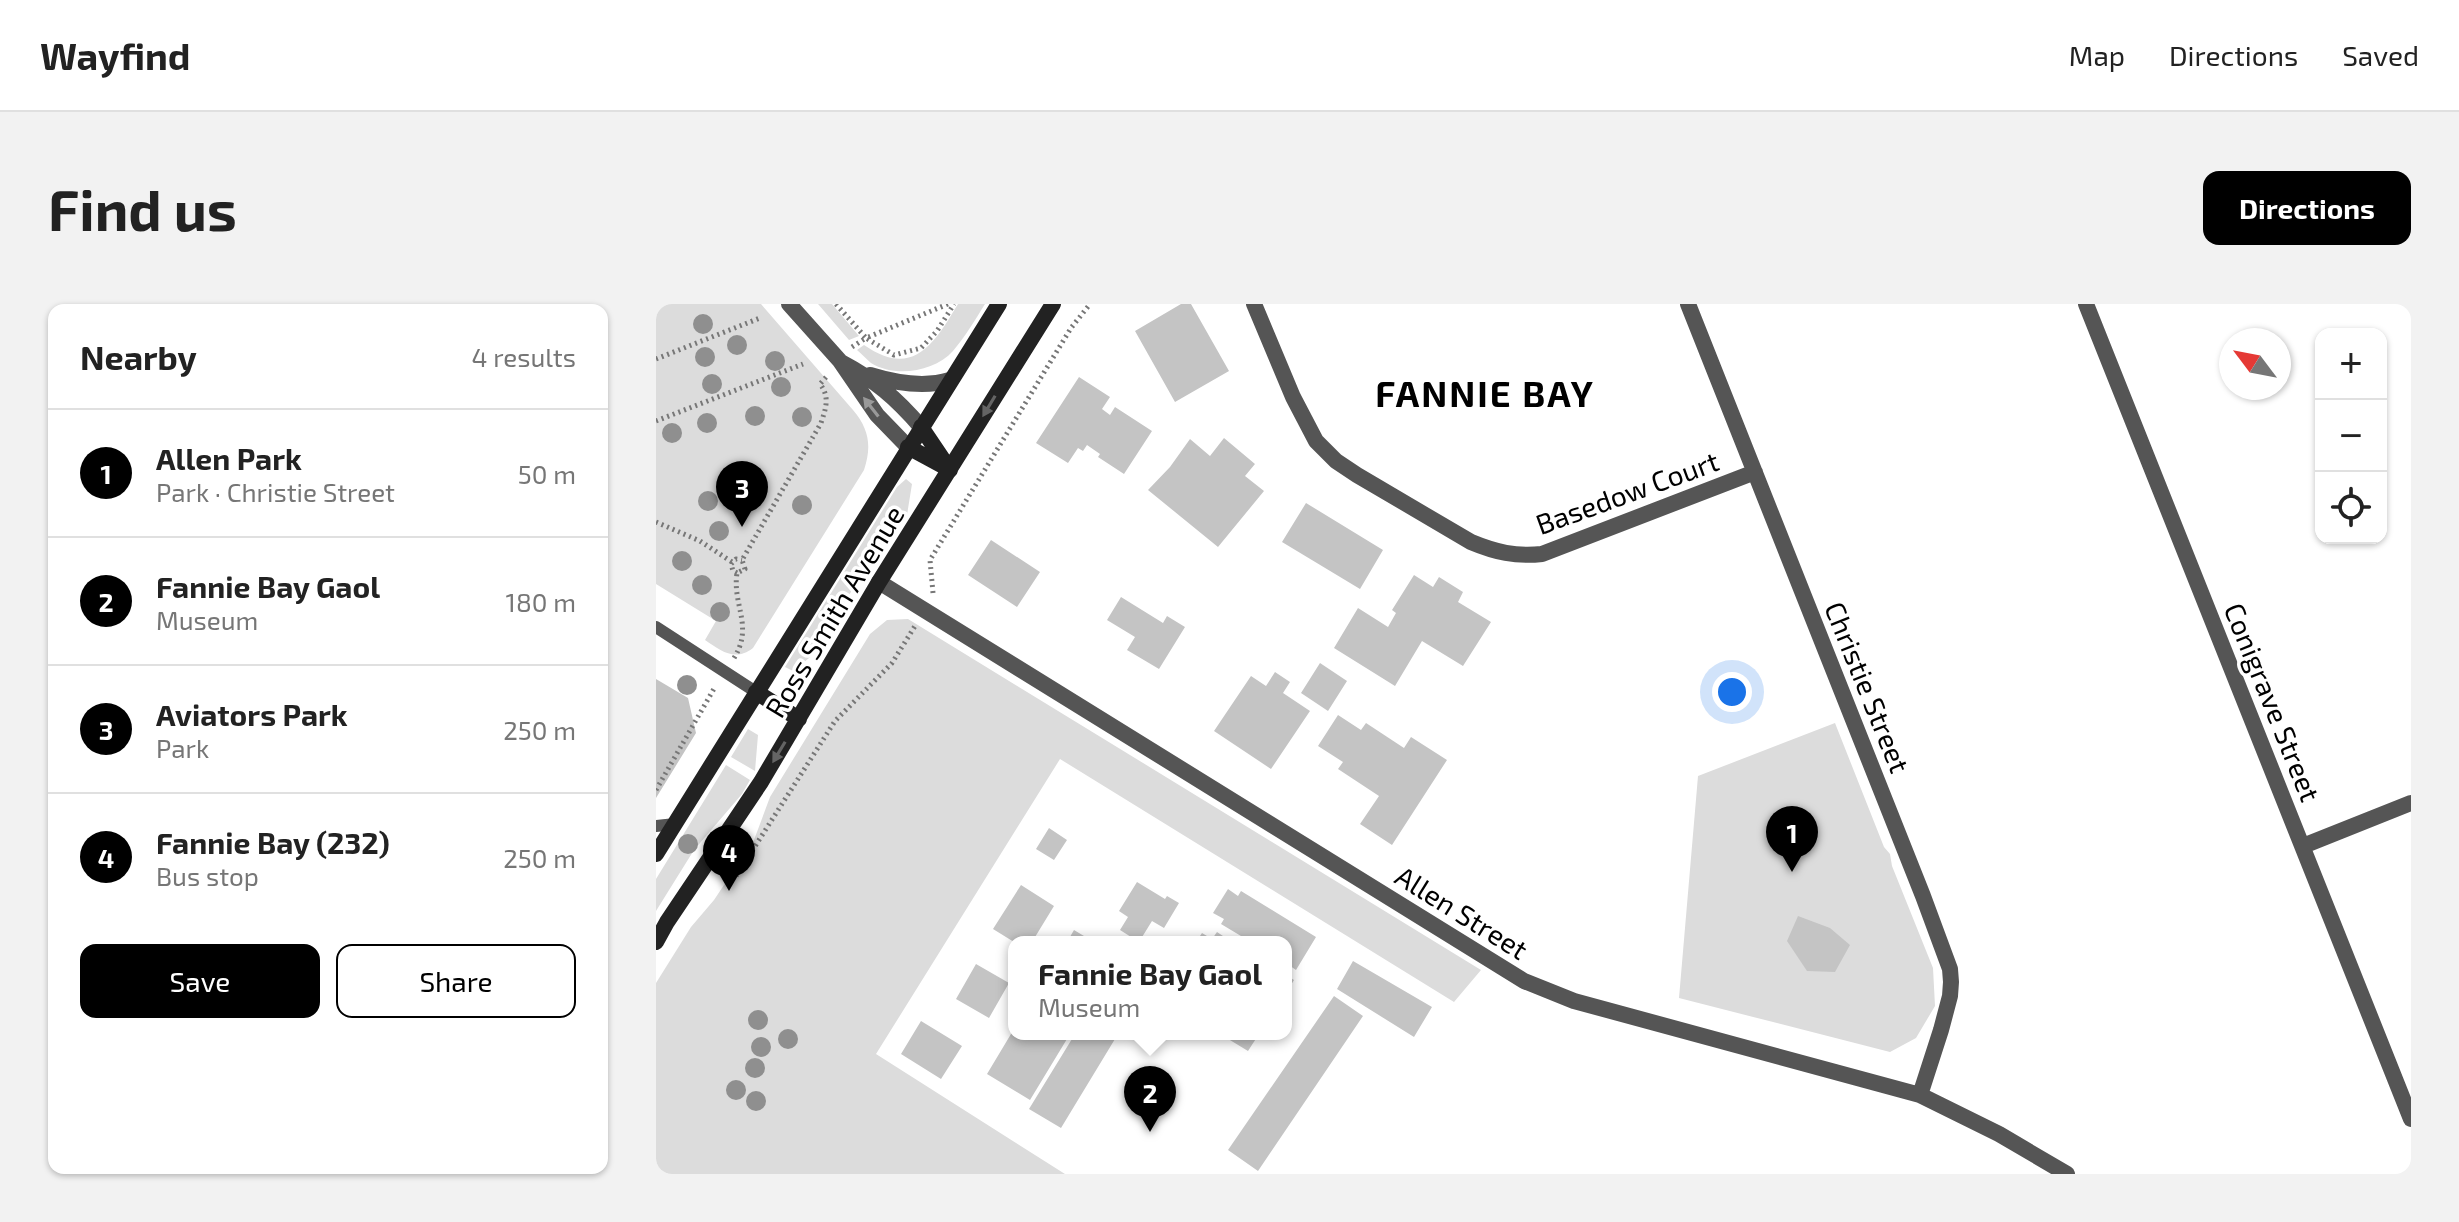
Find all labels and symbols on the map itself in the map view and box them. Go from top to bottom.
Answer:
north arrow [2219,328,2291,400]
district label: FANNIE BAY [1375,371,1595,414]
one-way arrow [983,395,997,417]
one-way arrow [863,397,879,417]
street label: Basedow Court [1531,443,1723,541]
pin: 3 [716,461,768,527]
street label: Ross Smith Avenue [757,499,911,723]
street label: Christie Street [1818,597,1918,777]
street label: Conigrave Street [2218,598,2328,806]
your location [1712,672,1752,712]
one-way arrow [772,741,786,763]
pin: 1 [1766,806,1818,872]
pin: 4 [703,825,755,891]
street label: Allen Street [1390,858,1534,966]
pin: 2 [1124,1066,1176,1132]

